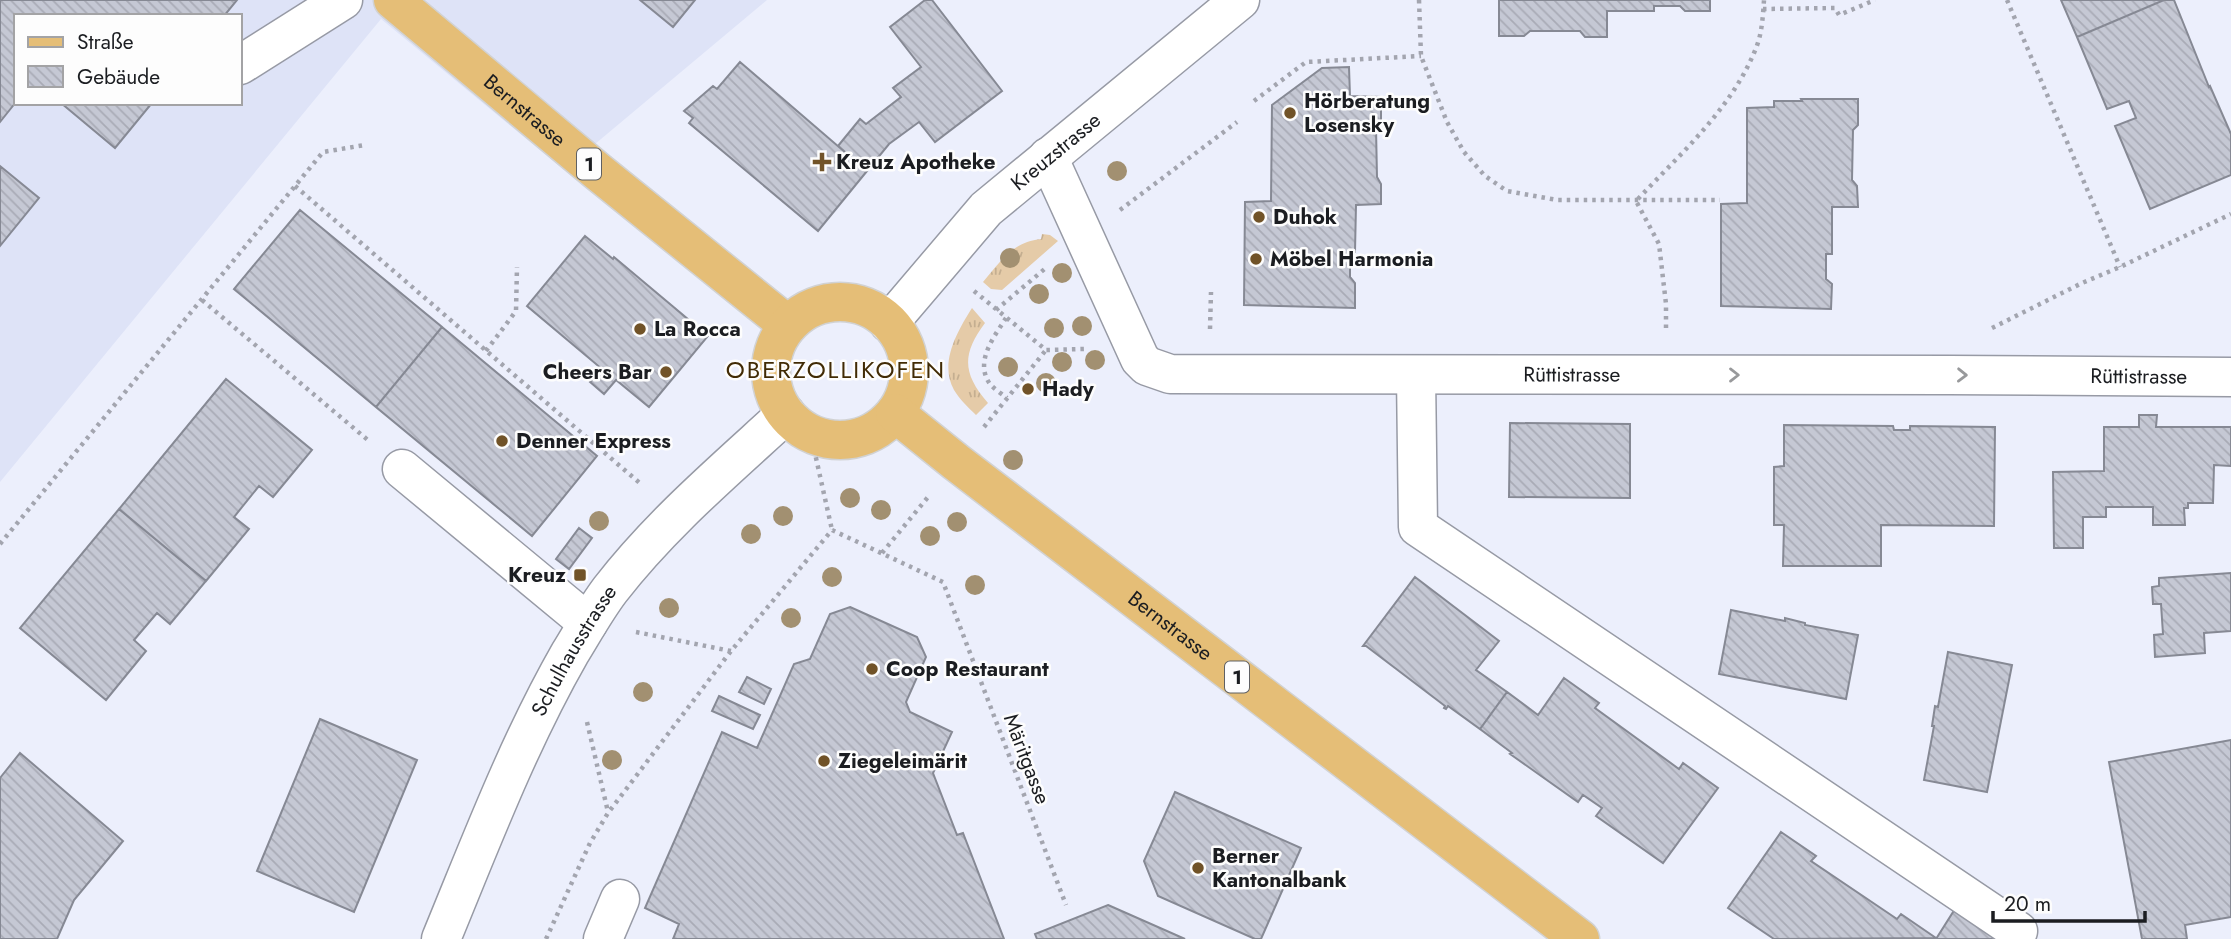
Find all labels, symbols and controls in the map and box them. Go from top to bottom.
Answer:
legend [14,14,242,105]
text: Straße [77,27,134,57]
text: Gebäude [77,62,160,92]
street label: Bernstrasse [477,67,573,154]
place label: Hörberatung Losensky [1304,86,1430,140]
street label: Kreuzstrasse [1004,105,1107,198]
marker: Hörberatung Losensky [1282,105,1298,121]
place label: Kreuz Apotheke [836,147,996,177]
road number: 1 [577,148,601,180]
marker: Kreuz Apotheke [814,154,830,170]
place label: Duhok [1273,202,1337,232]
marker: Duhok [1251,209,1267,225]
place label: Möbel Harmonia [1270,244,1433,274]
marker: Möbel Harmonia [1248,251,1264,267]
place label: La Rocca [654,314,741,344]
marker: La Rocca [632,321,648,337]
district label: OBERZOLLIKOFEN [726,352,946,387]
place label: Cheers Bar [543,357,652,387]
street label: Rüttistrasse [1523,359,1620,390]
street label: Rüttistrasse [2090,361,2188,392]
marker: Cheers Bar [658,364,674,380]
one-way arrow [1729,367,1740,383]
one-way arrow [1957,367,1967,383]
place label: Hady [1042,374,1095,404]
marker: Hady [1020,381,1036,397]
place label: Denner Express [516,426,671,456]
marker: Denner Express [494,433,510,449]
place label: Kreuz [508,560,566,590]
marker: Kreuz [572,567,588,583]
street label: Schulhausstrasse [524,578,624,721]
street label: Bernstrasse [1122,584,1219,668]
place label: Coop Restaurant [886,654,1049,684]
marker: Coop Restaurant [864,661,880,677]
road number: 1 [1225,662,1249,692]
street label: Märitgasse [996,709,1058,809]
place label: Ziegeleimärit [838,746,967,776]
marker: Ziegeleimärit [816,753,832,769]
place label: Berner Kantonalbank [1212,841,1347,895]
marker: Berner Kantonalbank [1190,860,1206,876]
scale bar [1993,880,2145,924]
text: 20 m [2004,889,2051,919]

